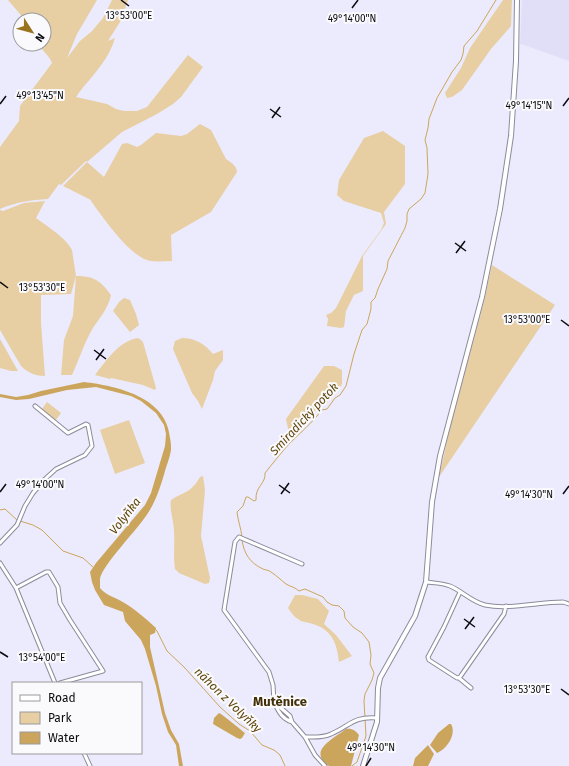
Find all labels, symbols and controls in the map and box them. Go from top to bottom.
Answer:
text: 13°53'00"E [106,10,152,22]
north arrow [12,12,52,52]
text: 49°14'00"N [328,13,376,25]
text: N [32,31,47,44]
text: 49°13'45"N [16,90,64,102]
text: 49°14'15"N [506,100,552,112]
text: 13°53'30"E [19,282,65,294]
text: 13°53'00"E [504,314,550,326]
water label: Smiradický potok [266,380,341,459]
text: 49°14'00"N [16,479,64,491]
text: 49°14'30"N [505,489,553,501]
water label: Volyňka [106,495,144,537]
text: 13°54'00"E [19,652,65,664]
water label: náhon z Volyňky [192,664,265,736]
legend [12,682,142,754]
text: 13°53'30"E [504,684,550,696]
text: Road [48,691,76,705]
district label: Mutěnice [253,694,307,709]
text: Park [48,711,72,725]
text: Water [48,731,80,745]
text: 49°14'30"N [347,742,395,754]

